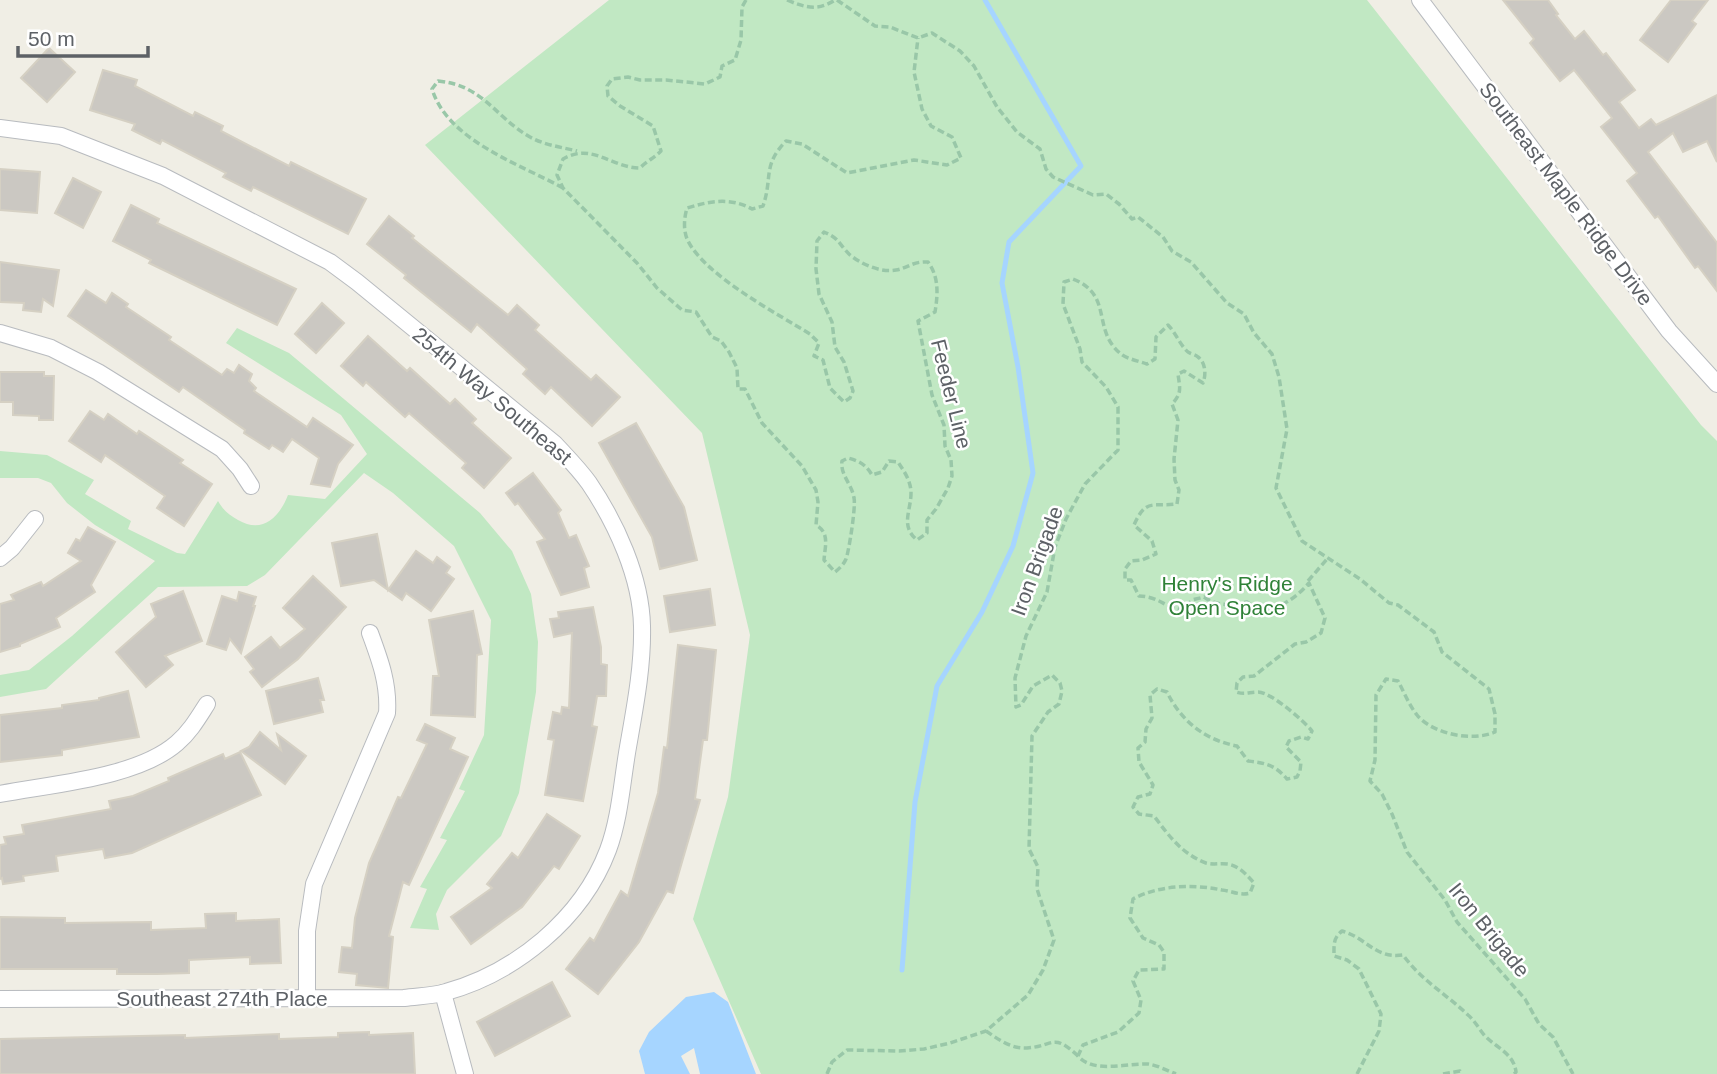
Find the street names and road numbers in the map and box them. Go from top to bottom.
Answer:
street label: Southeast Maple Ridge Drive [1475,78,1658,310]
street label: 254th Way Southeast [408,323,576,469]
street label: Feeder Line [927,337,976,451]
street label: Iron Brigade [1006,503,1067,619]
street label: Iron Brigade [1444,878,1534,981]
street label: Southeast 274th Place [116,987,328,1010]

